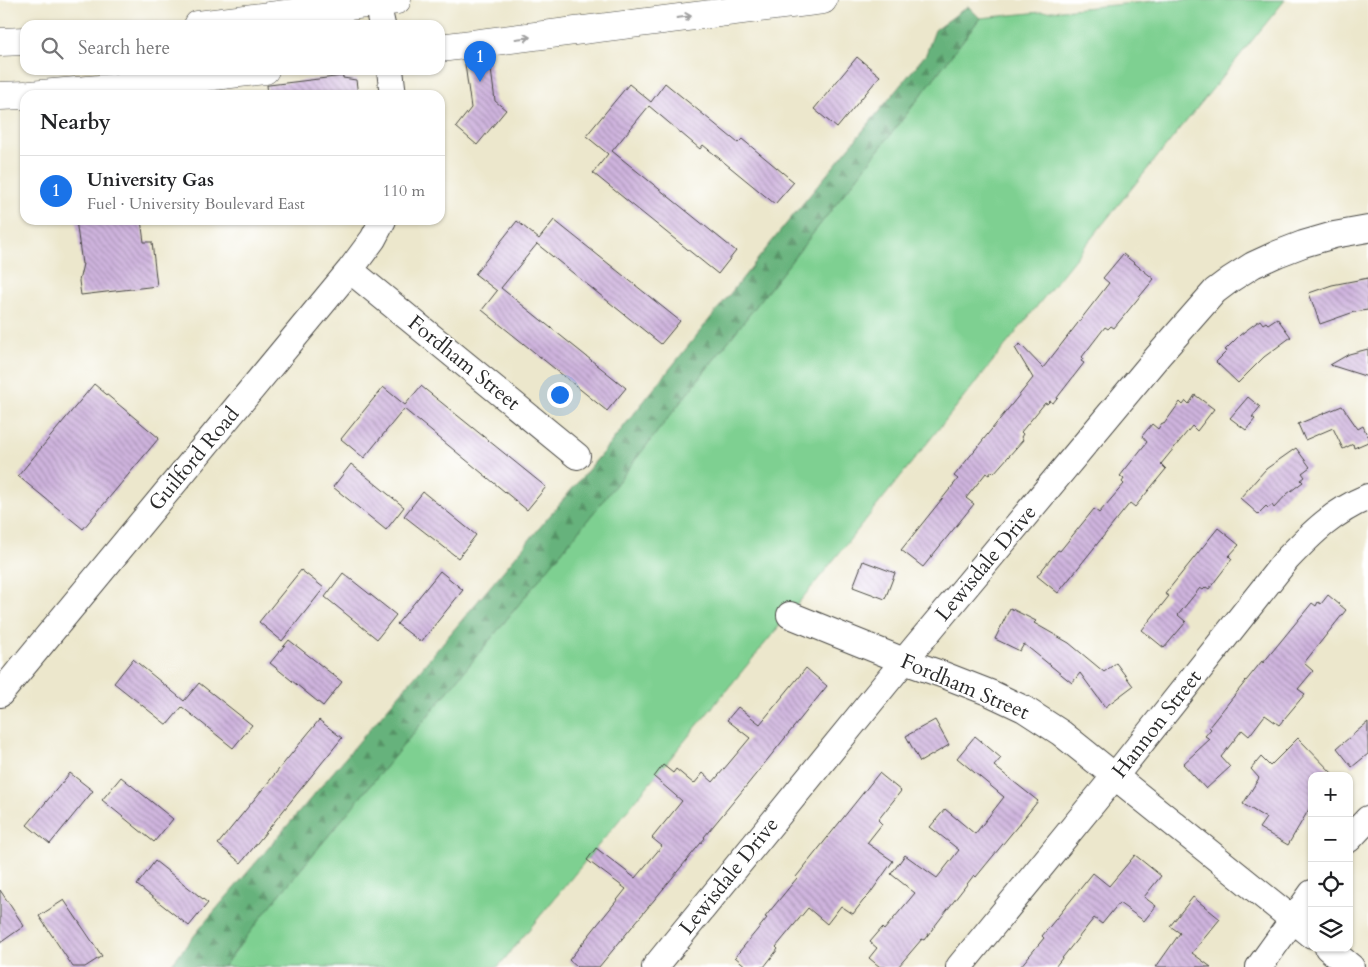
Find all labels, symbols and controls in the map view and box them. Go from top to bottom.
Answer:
one-way arrow [676,12,692,22]
search box [20,20,445,75]
one-way arrow [515,32,531,42]
icon: search [38,34,66,62]
text: Search here [78,35,170,61]
pin: 1 [464,41,496,82]
text: Nearby [40,108,111,137]
text: University Gas [87,167,214,193]
text: 1 [52,180,60,202]
text: 110 m [383,180,425,202]
text: Fuel · University Boulevard East [87,193,305,215]
street label: Fordham Street [402,309,527,418]
your location [547,382,573,408]
street label: Guilford Road [142,401,246,517]
street label: Lewisdale Drive [929,499,1043,627]
street label: Fordham Street [896,647,1034,727]
street label: Hannon Street [1106,664,1209,784]
map controls [1308,772,1353,952]
button: + [1308,772,1353,817]
street label: Lewisdale Drive [673,811,785,941]
button: − [1308,817,1353,862]
button: locate [1308,862,1353,907]
button: layers [1308,907,1353,952]

